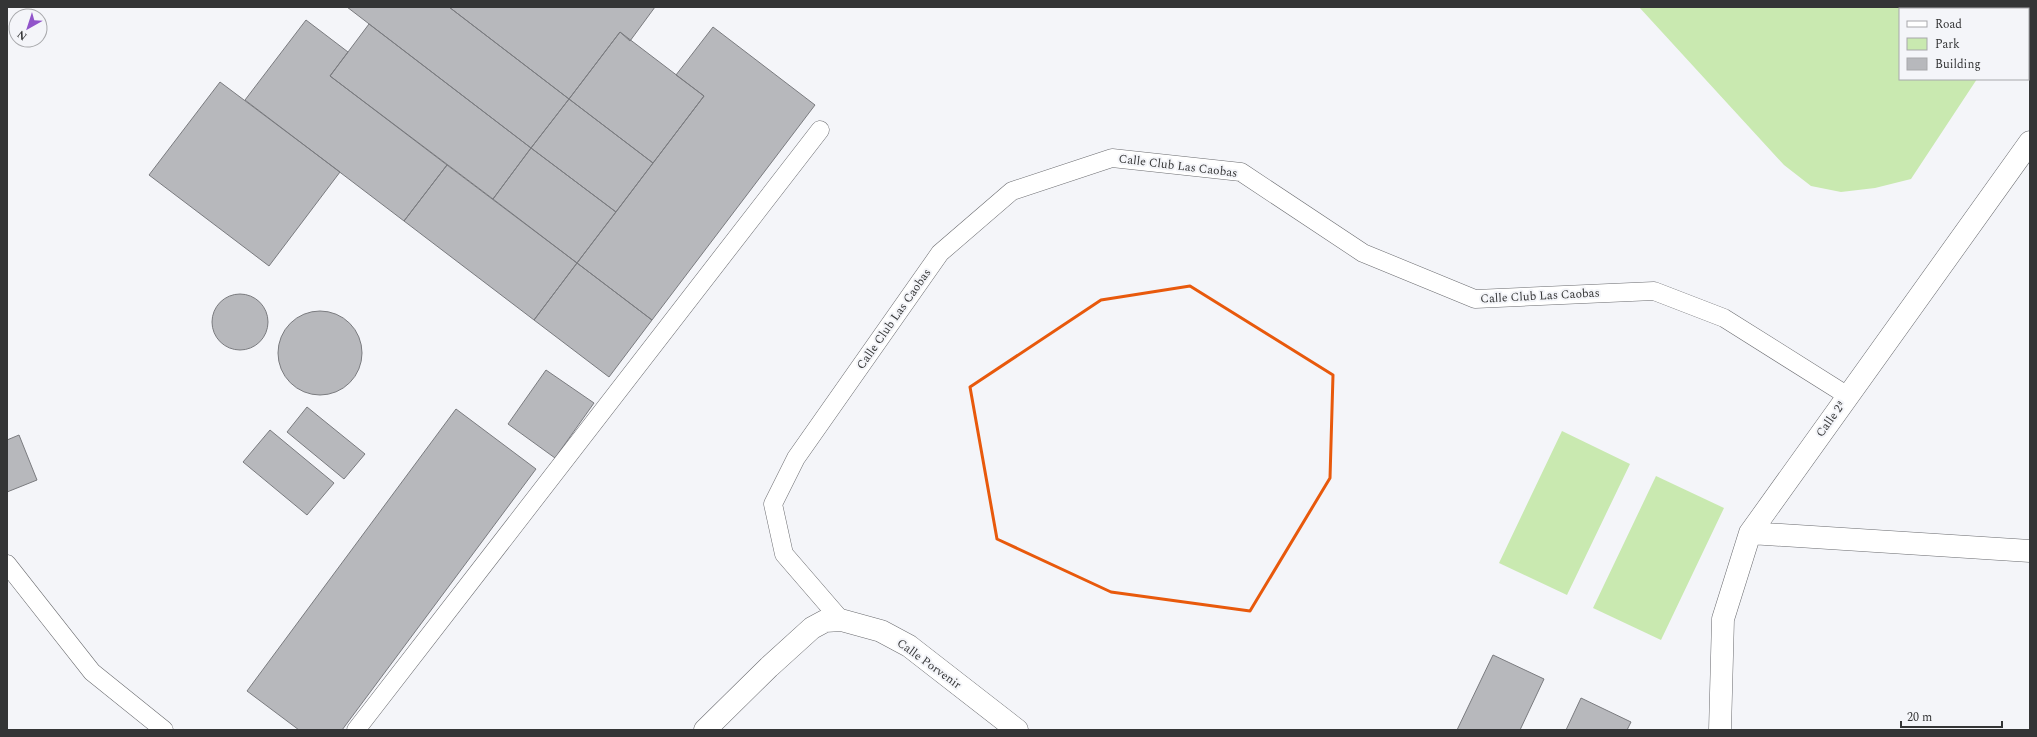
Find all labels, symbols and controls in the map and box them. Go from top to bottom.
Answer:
north arrow [8,8,48,48]
legend [1899,8,2029,80]
text: Road [1935,15,1962,34]
text: N [13,26,31,45]
text: Park [1935,35,1960,54]
text: Building [1935,55,1981,74]
street label: Calle Club Las Caobas [1118,149,1238,183]
street label: Calle Club Las Caobas [852,265,936,373]
street label: Calle Club Las Caobas [1480,283,1600,309]
street label: Calle 2ª [1811,397,1851,441]
street label: Calle Porvenir [893,634,966,694]
scale bar [1901,703,2002,729]
text: 20 m [1907,708,1932,727]

